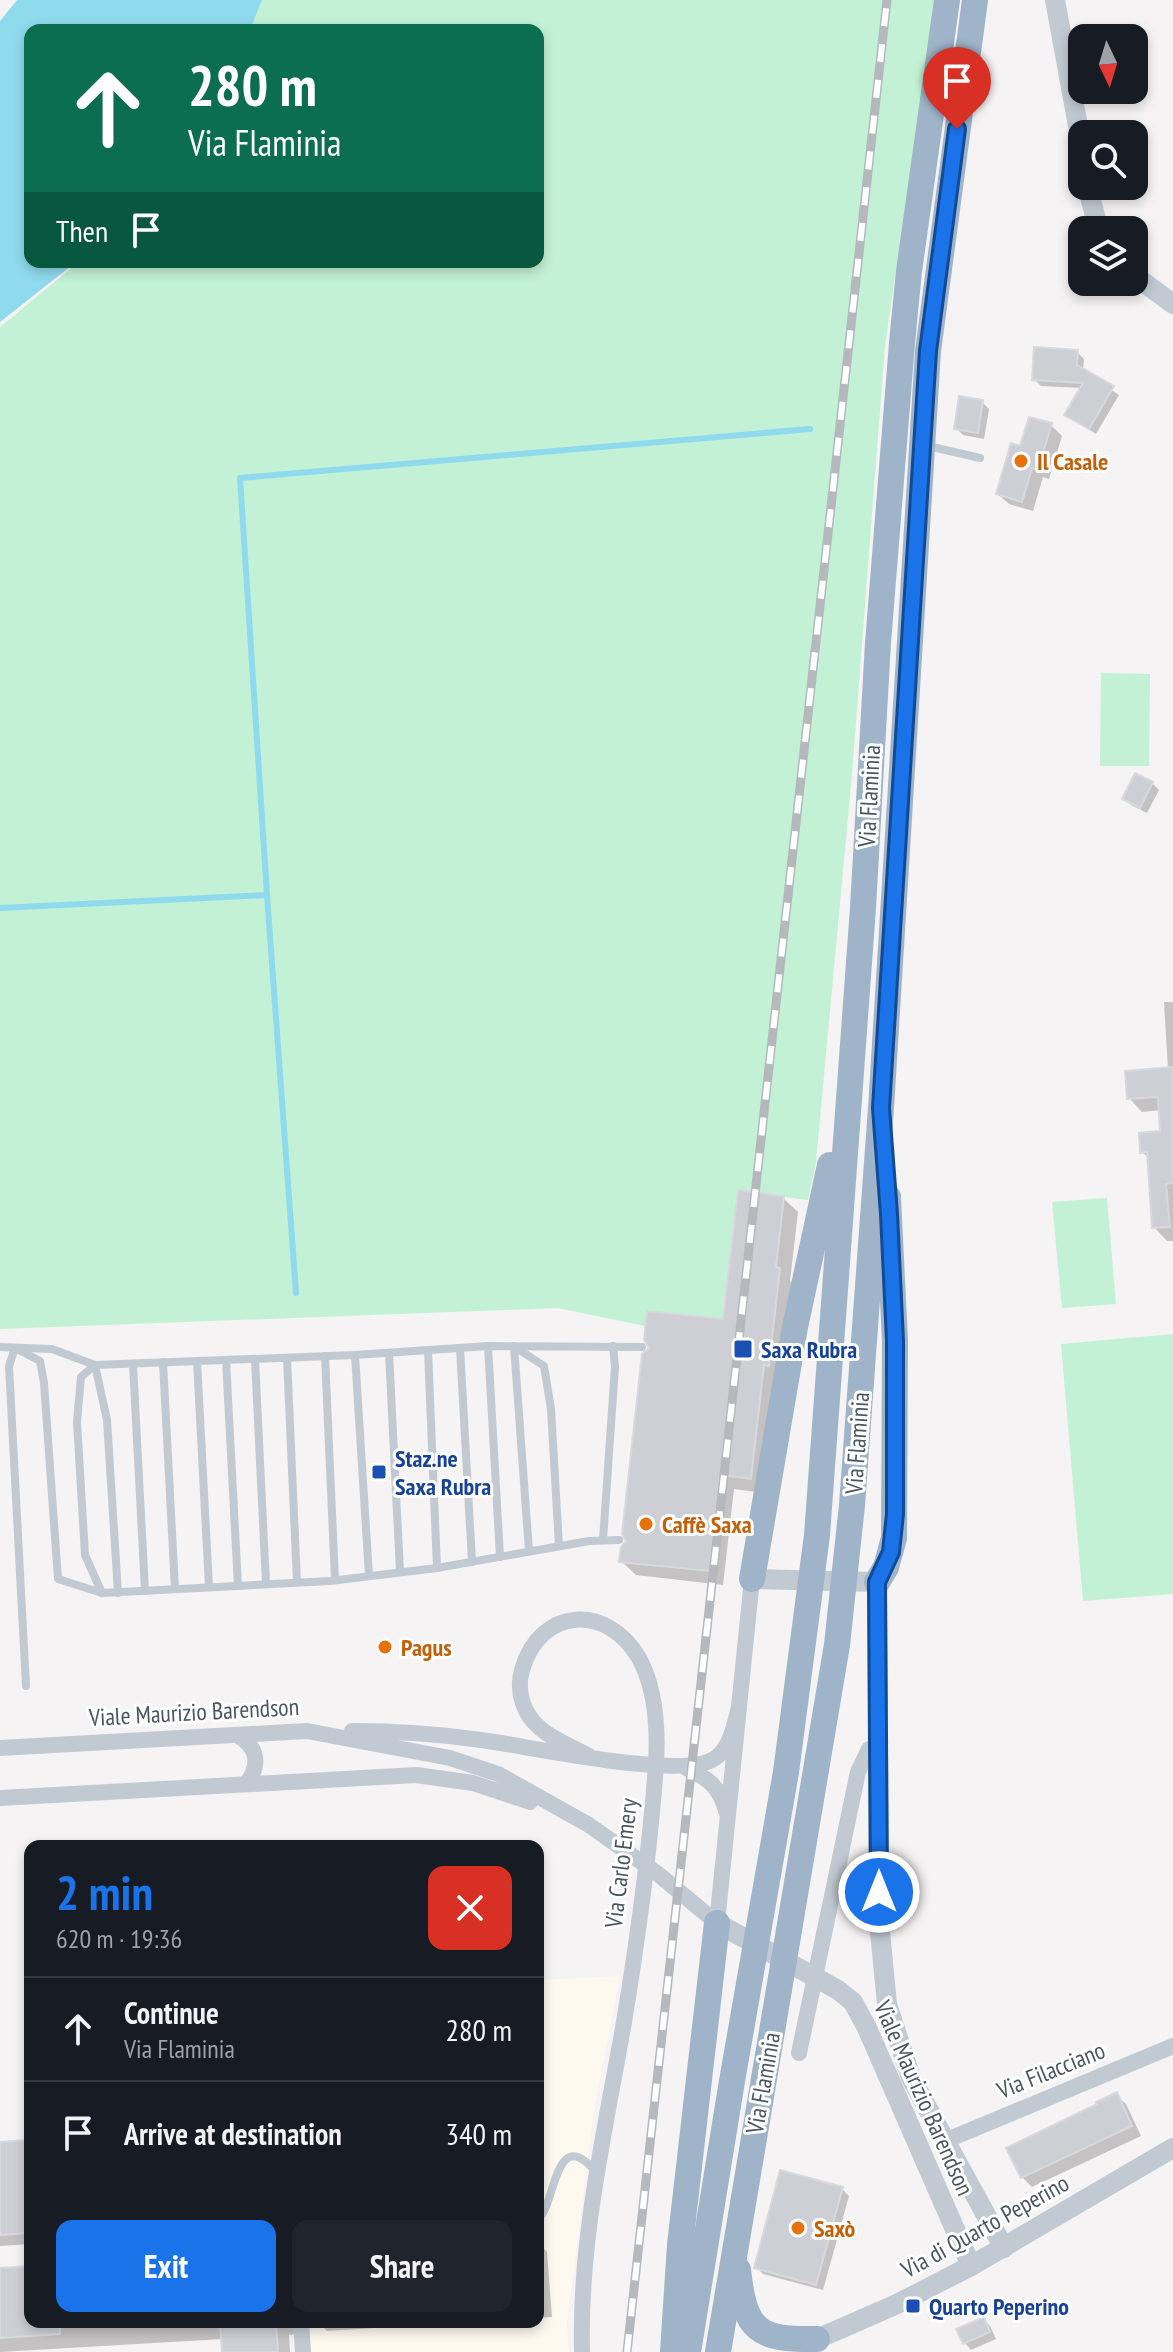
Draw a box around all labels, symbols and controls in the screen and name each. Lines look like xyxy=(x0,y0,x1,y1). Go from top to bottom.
north arrow xyxy=(1068,24,1148,104)
map controls xyxy=(1068,24,1148,296)
pin xyxy=(923,47,991,129)
text: 280 m xyxy=(188,49,317,121)
icon: ahead xyxy=(56,56,160,160)
icon: arrive xyxy=(935,59,979,103)
text: Via Flaminia xyxy=(188,119,341,166)
button: search xyxy=(1068,120,1148,200)
icon: arrive xyxy=(124,208,168,252)
text: Then xyxy=(56,211,108,250)
button: layers xyxy=(1068,216,1148,296)
place label: Il Casale xyxy=(1037,446,1108,477)
marker: Il Casale xyxy=(1012,452,1030,470)
street label: Via Flaminia xyxy=(851,744,887,849)
place label: Saxa Rubra xyxy=(761,1334,857,1365)
marker: Saxa Rubra xyxy=(732,1338,754,1360)
street label: Via Flaminia xyxy=(838,1391,876,1496)
place label: Staz.ne Saxa Rubra xyxy=(395,1443,491,1502)
marker: Staz.ne Saxa Rubra xyxy=(370,1463,388,1481)
place label: Caffè Saxa xyxy=(662,1509,752,1540)
marker: Caffè Saxa xyxy=(637,1515,655,1533)
place label: Pagus xyxy=(401,1632,452,1663)
marker: Pagus xyxy=(376,1638,394,1656)
street label: Viale Maurizio Barendson xyxy=(87,1691,300,1733)
street label: Via Carlo Emery xyxy=(598,1796,644,1931)
position arrow xyxy=(837,1850,921,1934)
text: 2 min xyxy=(56,1861,153,1923)
button: close xyxy=(428,1866,512,1950)
text: 620 m · 19:36 xyxy=(56,1922,182,1955)
text: Continue xyxy=(124,1993,219,2032)
street label: Viale Maurizio Barendson xyxy=(867,1995,981,2200)
icon: ahead xyxy=(56,2007,100,2051)
text: 280 m xyxy=(446,2010,512,2049)
street label: Via Flaminia xyxy=(739,2030,787,2137)
text: Via Flaminia xyxy=(124,2032,235,2065)
street label: Via Filacciano xyxy=(992,2034,1110,2106)
icon: arrive xyxy=(56,2111,100,2155)
text: Arrive at destination xyxy=(124,2114,342,2153)
text: 340 m xyxy=(446,2114,512,2153)
street label: Via di Quarto Peperino xyxy=(895,2167,1074,2285)
place label: Saxò xyxy=(814,2213,856,2244)
marker: Saxò xyxy=(789,2219,807,2237)
button: Exit xyxy=(56,2220,276,2312)
button: Share xyxy=(292,2220,512,2312)
place label: Quarto Peperino xyxy=(929,2291,1069,2322)
marker: Quarto Peperino xyxy=(904,2297,922,2315)

